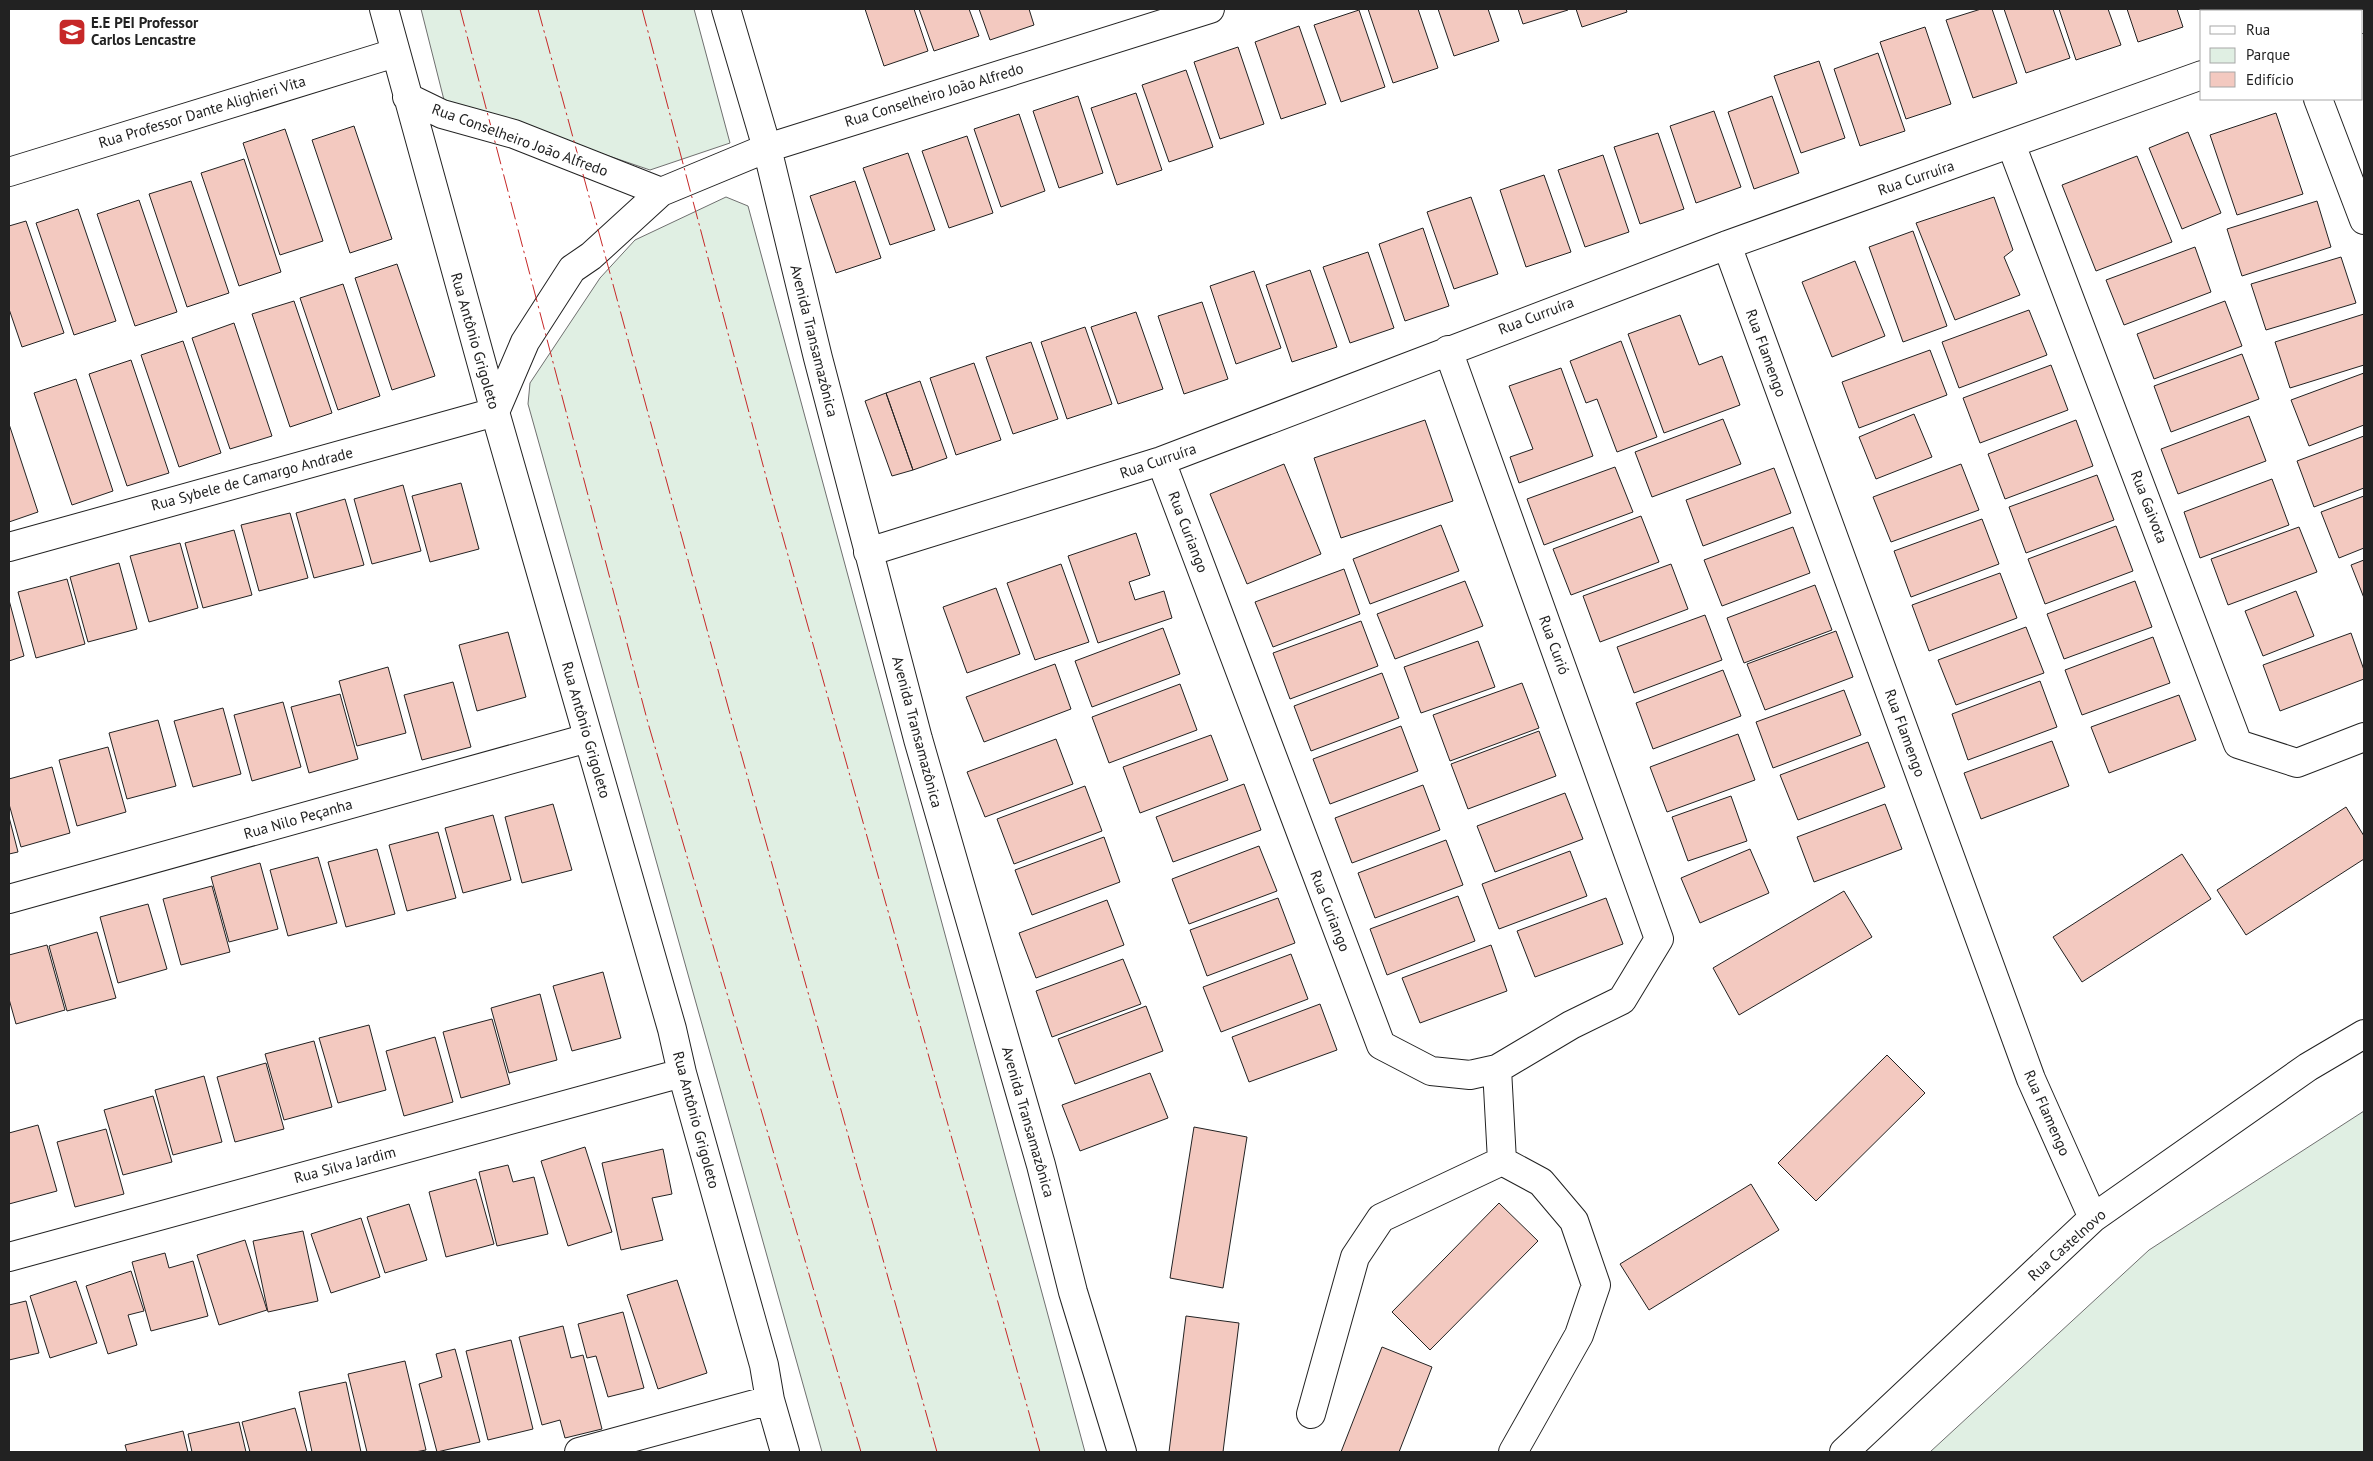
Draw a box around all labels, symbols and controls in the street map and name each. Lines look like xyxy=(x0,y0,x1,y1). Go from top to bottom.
legend xyxy=(2200,10,2363,100)
place label: E.E PEI Professor Carlos Lencastre xyxy=(91,13,199,49)
school or university icon: E.E PEI Professor Carlos Lencastre xyxy=(57,17,87,47)
text: Rua xyxy=(2246,20,2270,39)
text: Parque xyxy=(2246,45,2290,64)
street label: Rua Conselheiro João Alfredo xyxy=(842,58,1026,131)
text: Edifício xyxy=(2246,70,2294,89)
street label: Rua Professor Dante Alighieri Vita xyxy=(96,71,308,152)
street label: Rua Conselheiro João Alfredo xyxy=(429,99,611,180)
street label: Rua Curruíra xyxy=(1875,156,1957,199)
street label: Avenida Transamazônica xyxy=(786,263,843,419)
street label: Rua Antônio Grigoleto xyxy=(447,270,504,411)
street label: Rua Curruíra xyxy=(1495,292,1576,339)
street label: Rua Flamengo xyxy=(1742,306,1791,399)
street label: Rua Curruíra xyxy=(1117,439,1199,482)
street label: Rua Sybele de Camargo Andrade xyxy=(149,442,355,515)
street label: Rua Gaivota xyxy=(2127,468,2172,546)
street label: Rua Curiango xyxy=(1164,488,1213,575)
street label: Rua Curió xyxy=(1535,613,1574,677)
street label: Avenida Transamazônica xyxy=(888,654,947,810)
street label: Rua Antônio Grigoleto xyxy=(558,659,615,800)
street label: Rua Flamengo xyxy=(1881,686,1930,779)
street label: Rua Nilo Peçanha xyxy=(241,794,354,843)
street label: Rua Curiango xyxy=(1306,867,1355,954)
street label: Avenida Transamazônica xyxy=(998,1044,1059,1199)
street label: Rua Antônio Grigoleto xyxy=(669,1049,724,1191)
street label: Rua Flamengo xyxy=(2020,1067,2075,1159)
street label: Rua Silva Jardim xyxy=(292,1142,398,1187)
street label: Rua Castelnovo xyxy=(2024,1205,2110,1285)

